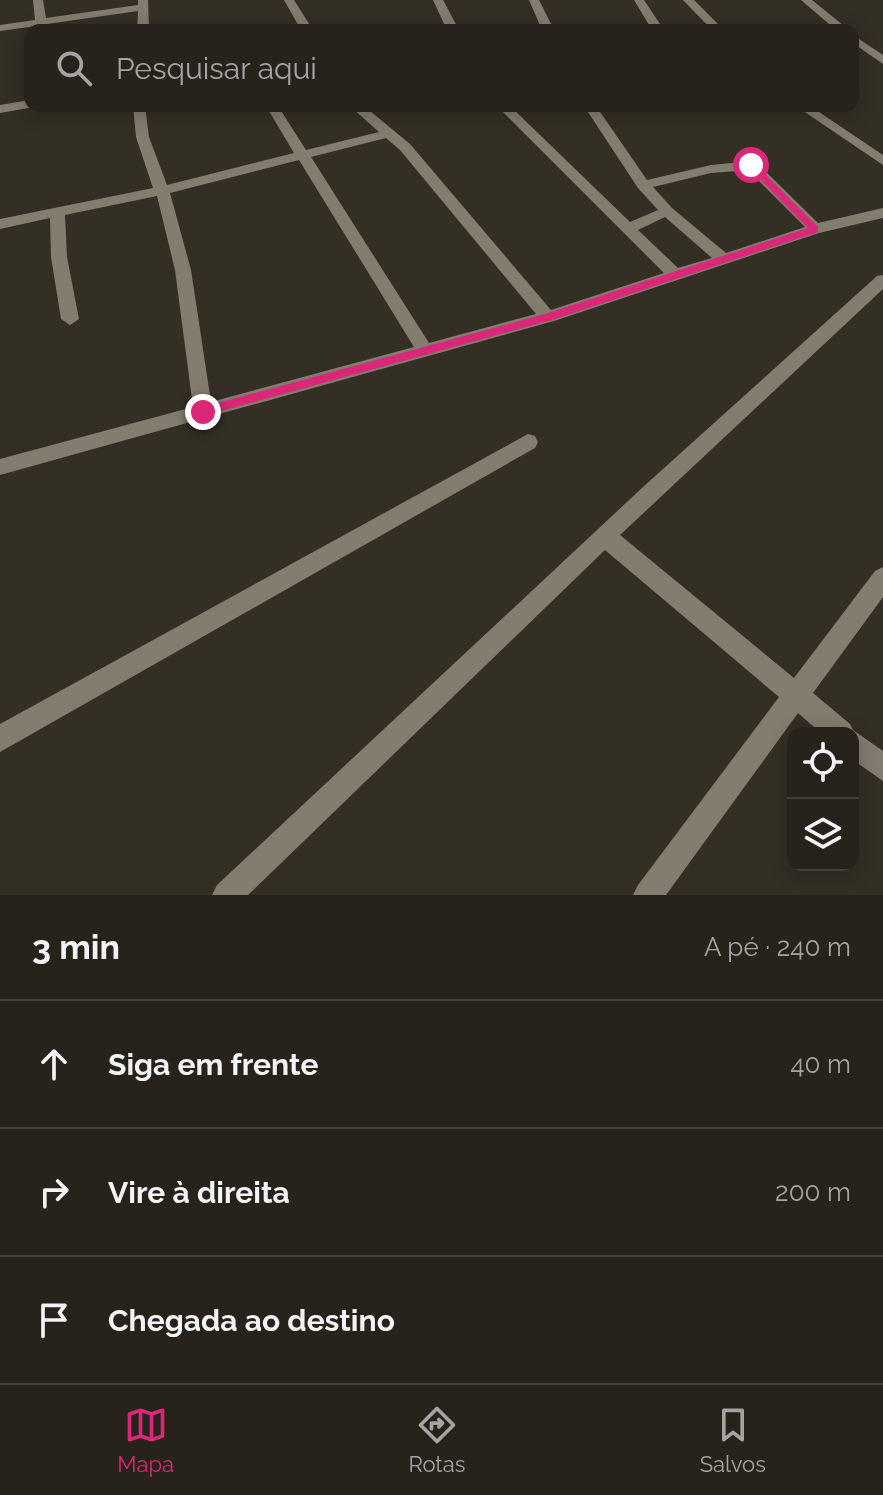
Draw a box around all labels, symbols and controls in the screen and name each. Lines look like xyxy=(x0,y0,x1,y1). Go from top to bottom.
search box xyxy=(24,24,859,112)
icon: search xyxy=(52,46,96,90)
text: Pesquisar aqui xyxy=(116,51,317,86)
route start xyxy=(733,147,769,183)
route end xyxy=(185,394,221,430)
map controls xyxy=(787,727,859,871)
button: locate xyxy=(787,727,859,799)
button: layers xyxy=(787,799,859,871)
text: 3 min xyxy=(32,927,120,967)
text: A pé · 240 m xyxy=(704,932,851,962)
icon: ahead xyxy=(32,1042,76,1086)
text: Siga em frente xyxy=(108,1047,318,1082)
text: 40 m xyxy=(790,1049,851,1079)
icon: right xyxy=(32,1170,76,1214)
text: Vire à direita xyxy=(108,1175,290,1210)
text: 200 m xyxy=(775,1177,851,1207)
icon: arrive xyxy=(32,1298,76,1342)
text: Chegada ao destino xyxy=(108,1303,395,1338)
tab: Mapa xyxy=(117,1403,174,1477)
tab: Rotas xyxy=(408,1403,465,1477)
tab: Salvos xyxy=(700,1403,766,1477)

